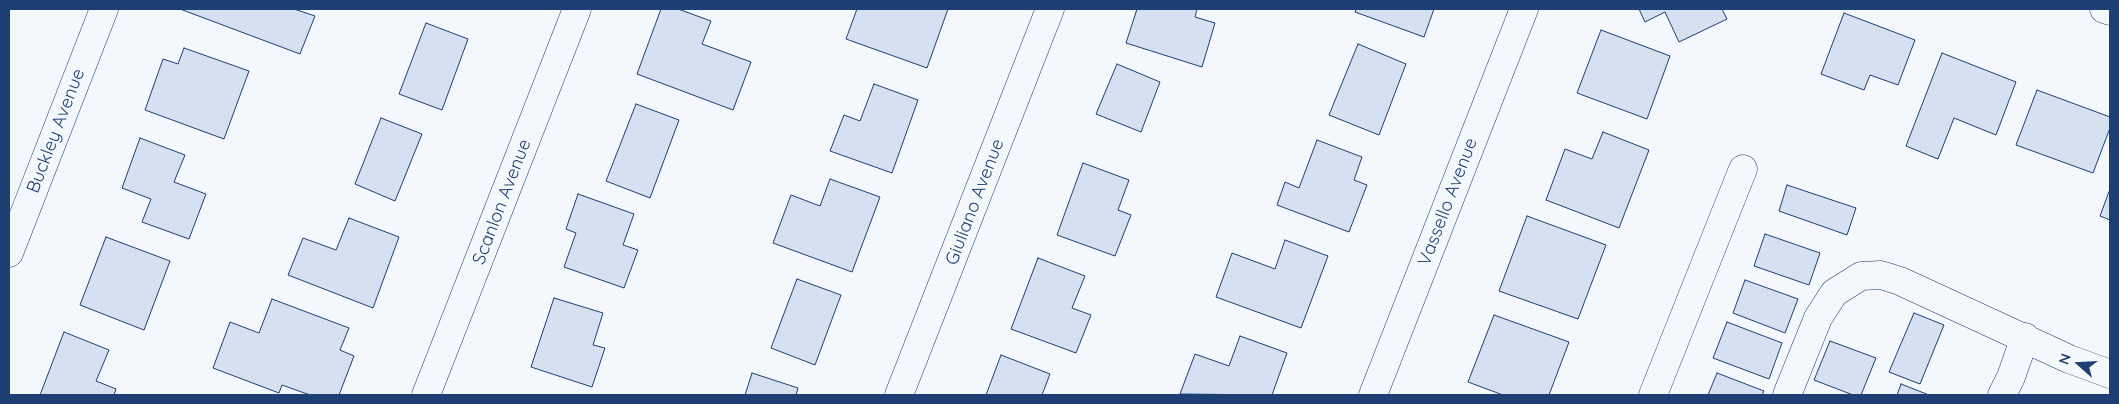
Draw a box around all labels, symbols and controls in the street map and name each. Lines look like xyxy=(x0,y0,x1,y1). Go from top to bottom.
street label: Buckley Avenue xyxy=(22,66,90,196)
street label: Vassello Avenue xyxy=(1414,135,1482,269)
street label: Scanlon Avenue xyxy=(468,136,536,268)
street label: Giuliano Avenue xyxy=(941,136,1009,268)
north arrow xyxy=(2054,339,2104,389)
text: N xyxy=(2055,351,2075,367)

